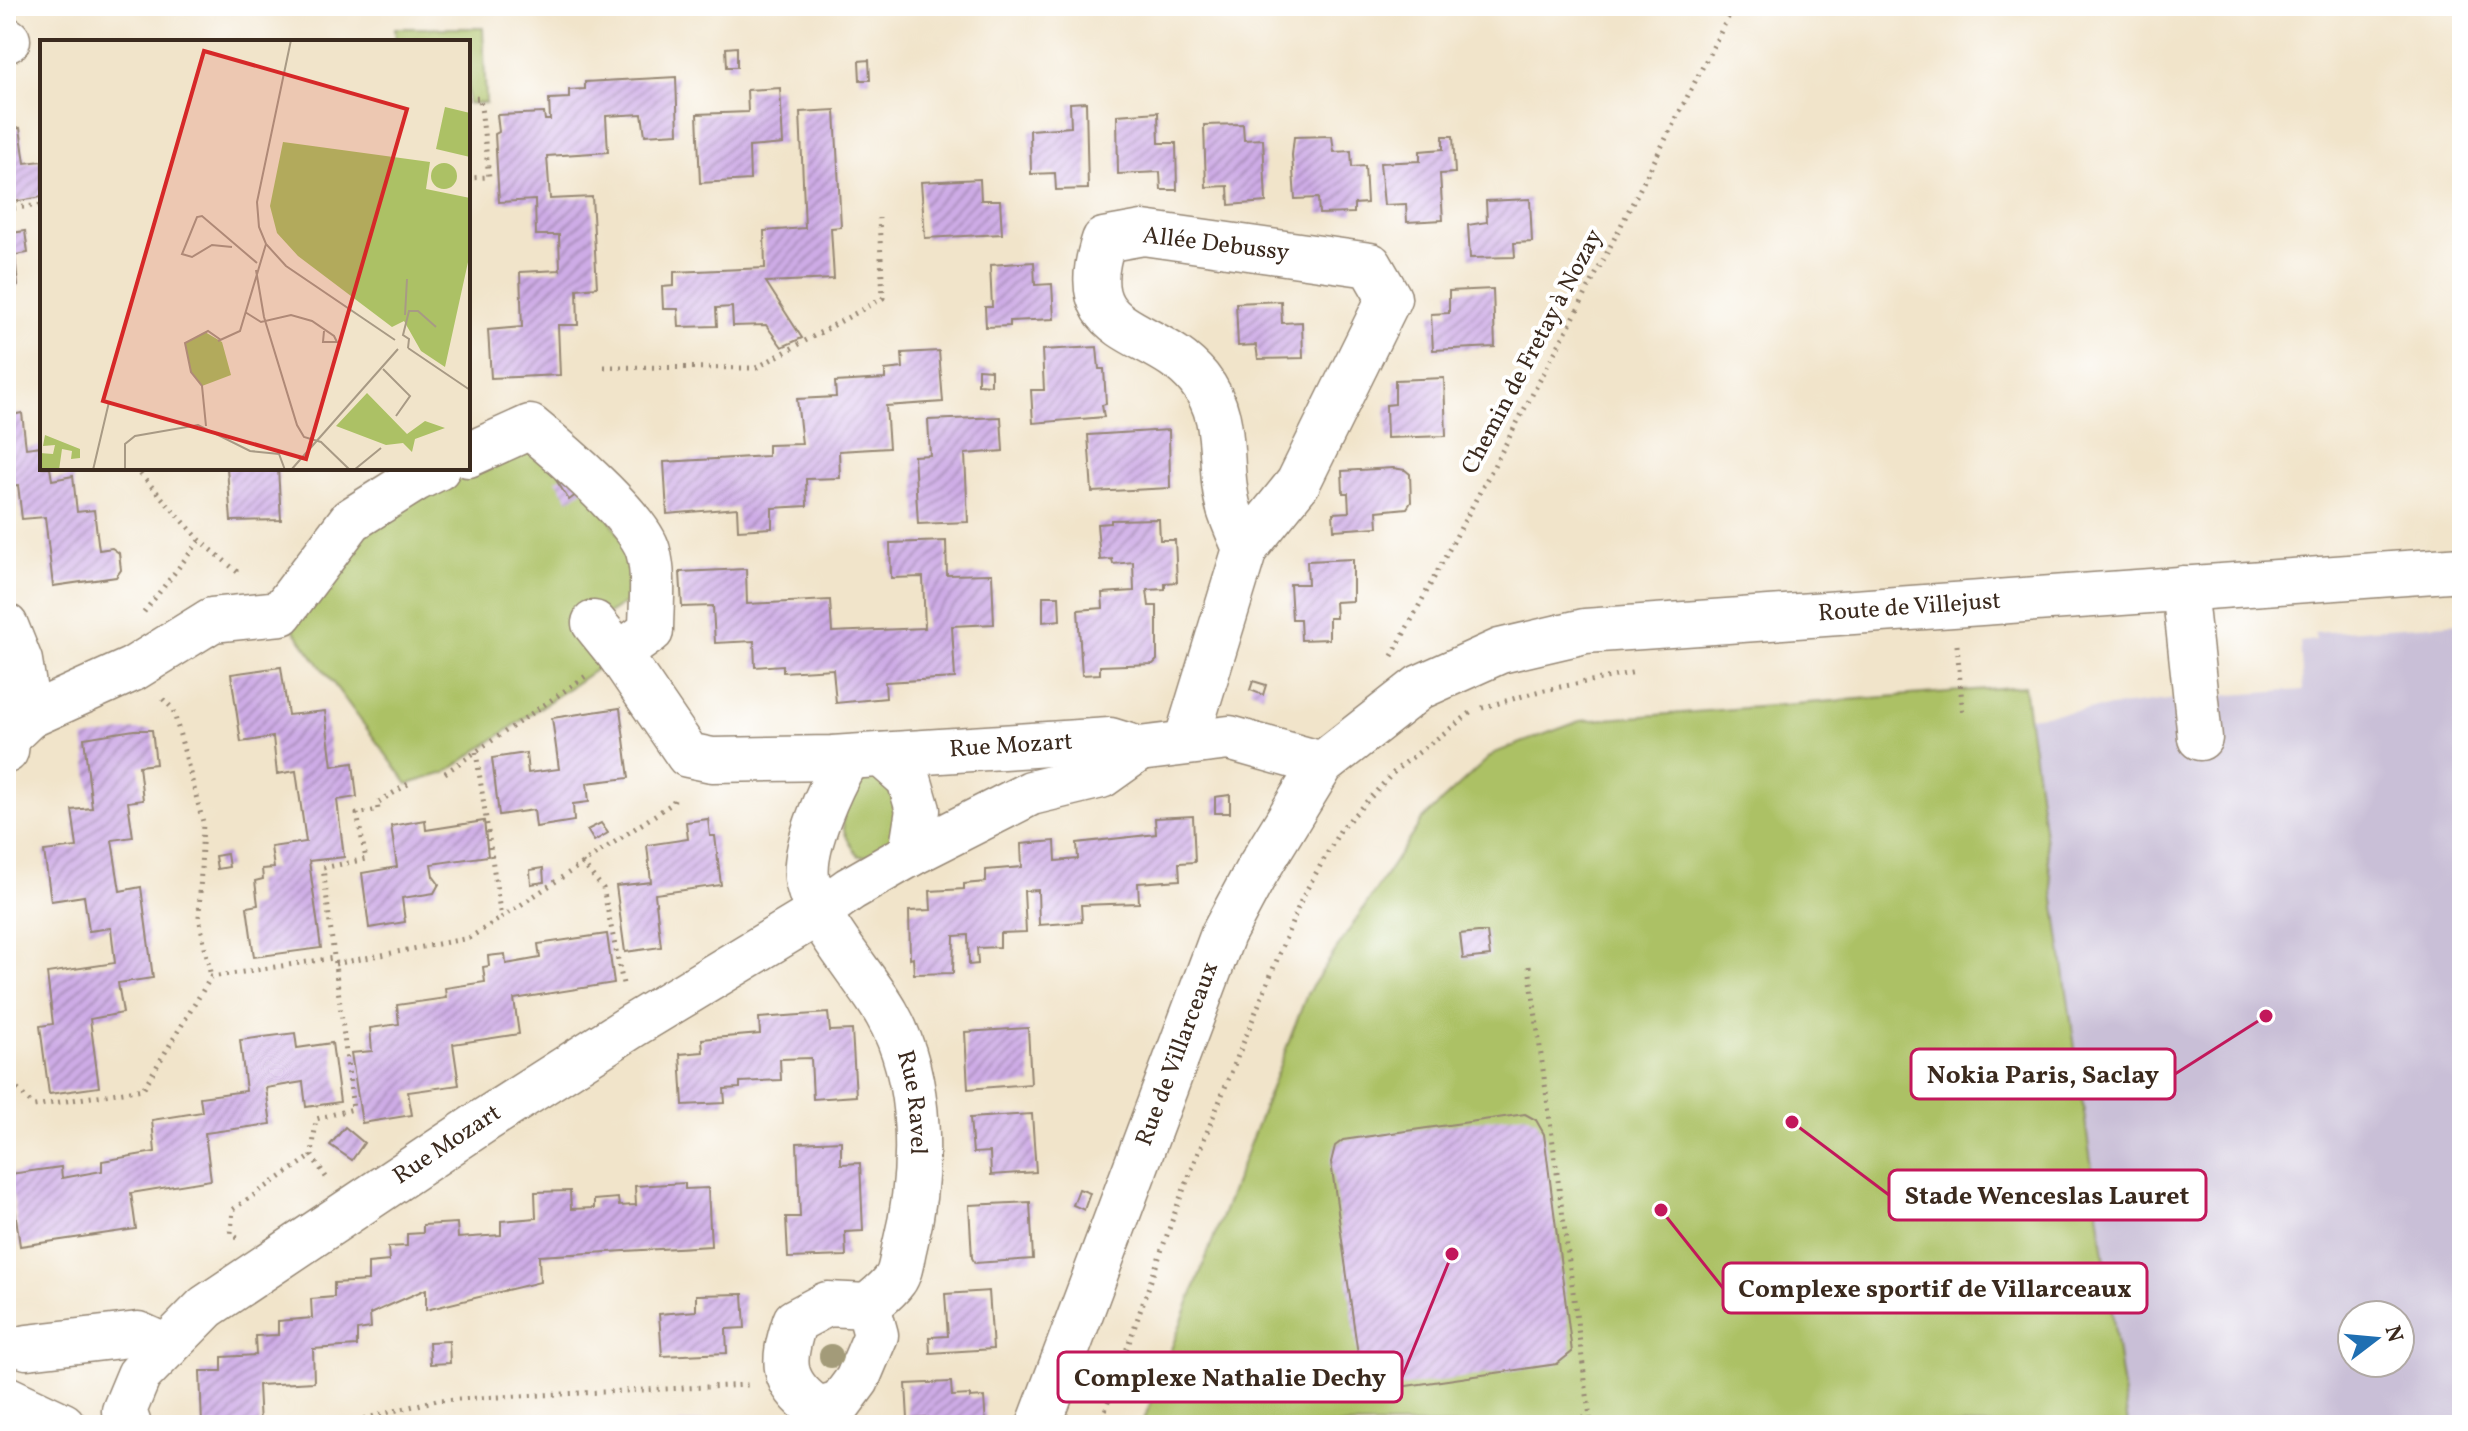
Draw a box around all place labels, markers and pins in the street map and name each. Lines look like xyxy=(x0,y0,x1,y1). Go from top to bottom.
callout: Nokia Paris, Saclay xyxy=(1911,1049,2175,1099)
callout: Stade Wenceslas Lauret xyxy=(1889,1170,2206,1220)
callout: Complexe sportif de Villarceaux xyxy=(1723,1263,2147,1313)
callout: Complexe Nathalie Dechy xyxy=(1058,1352,1402,1402)

